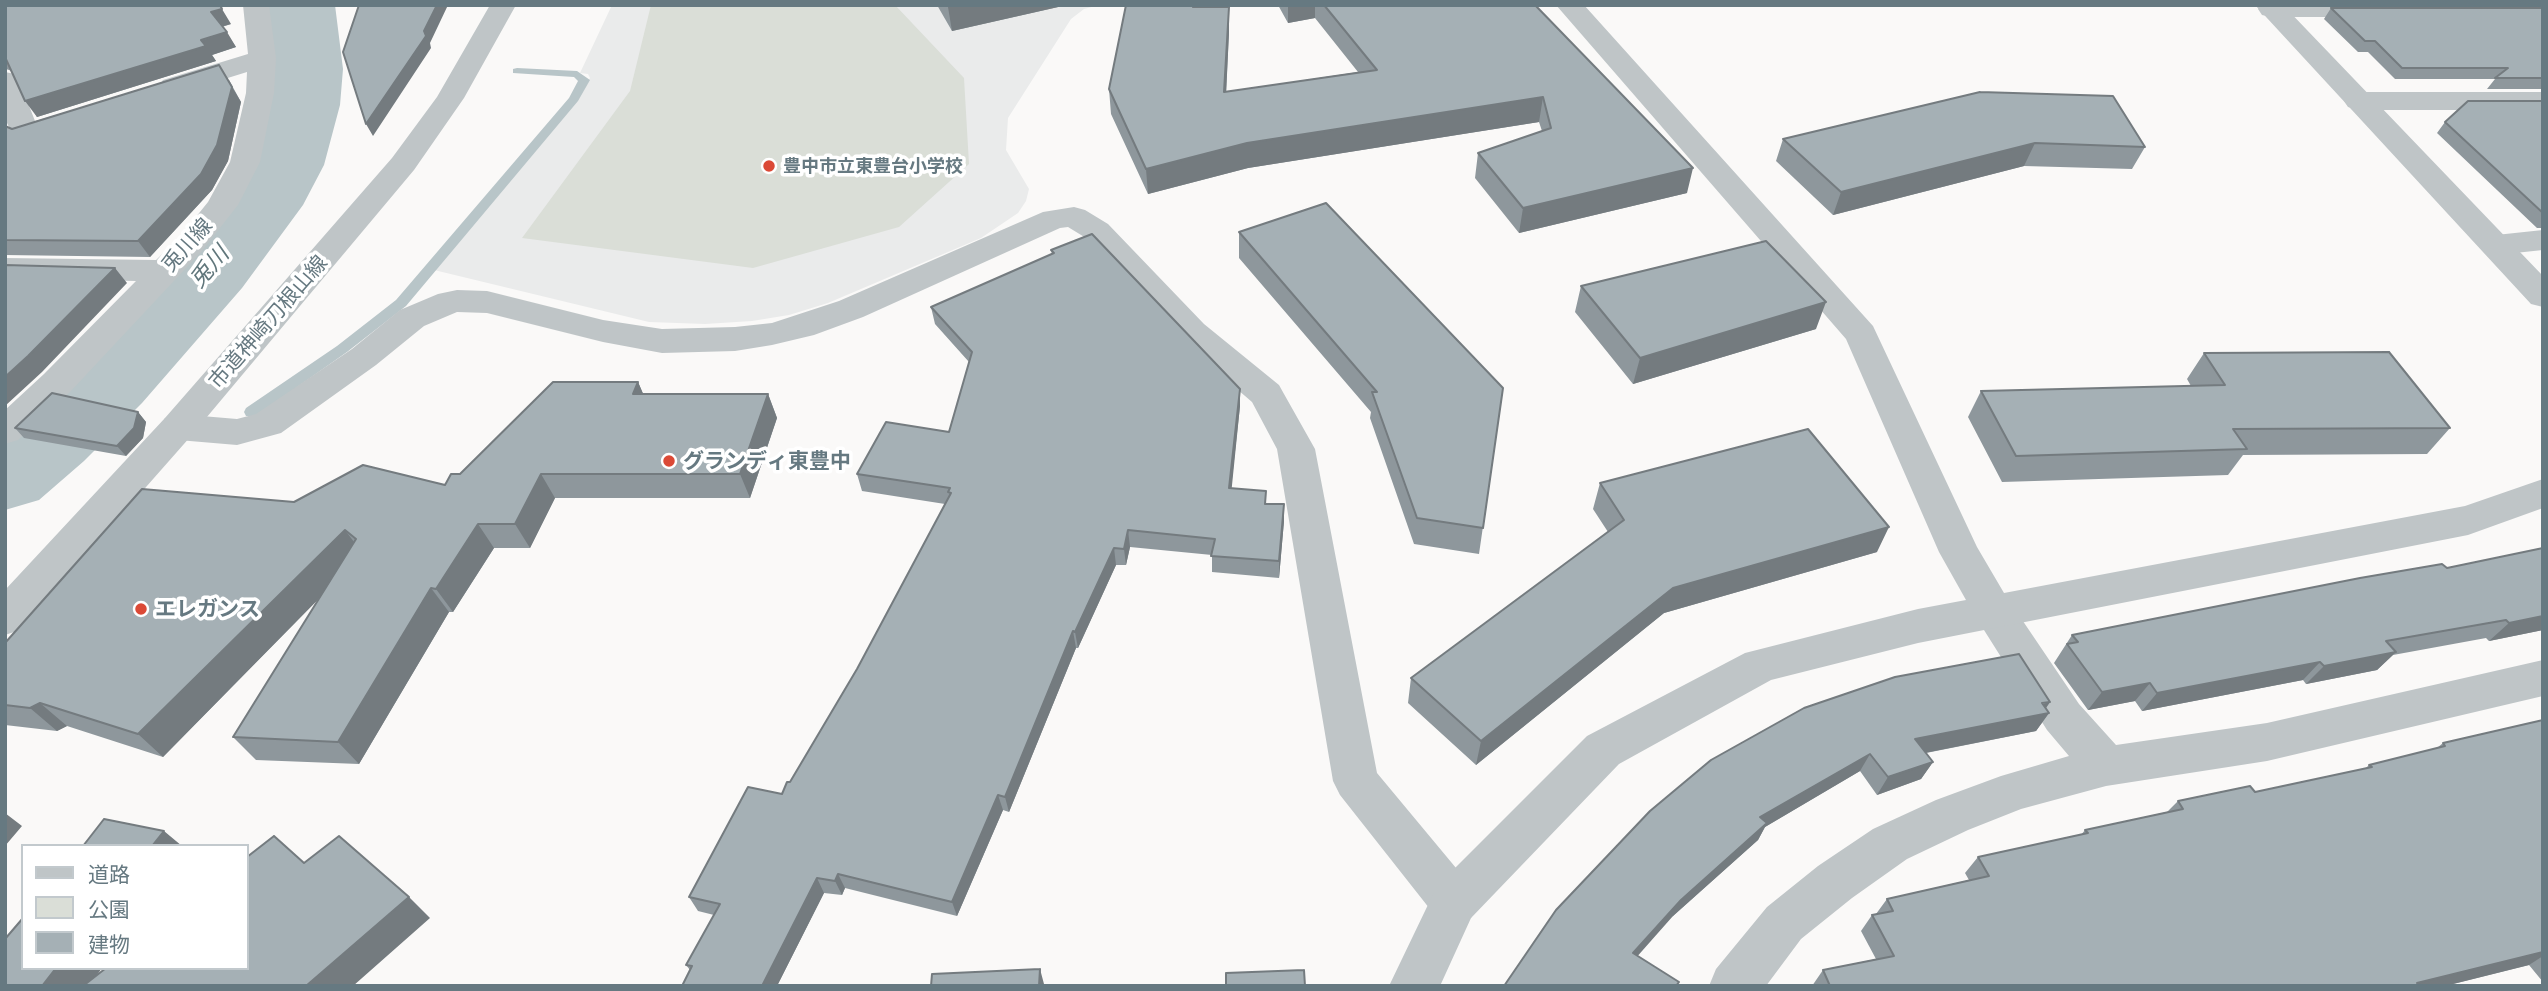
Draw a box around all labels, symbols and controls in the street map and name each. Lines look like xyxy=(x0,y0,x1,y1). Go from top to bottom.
place label: 豊中市立東豊台小学校 xyxy=(783,155,963,177)
marker: 豊中市立東豊台小学校 xyxy=(761,158,777,174)
street label: 兎川線 xyxy=(157,213,217,277)
water label: 兎川 xyxy=(183,241,235,293)
street label: 市道神崎刀根山線 xyxy=(203,250,333,394)
place label: グランディ東豊中 xyxy=(683,448,851,474)
marker: グランディ東豊中 xyxy=(661,453,677,469)
place label: エレガンス xyxy=(155,596,260,622)
marker: エレガンス xyxy=(133,601,149,617)
legend xyxy=(21,844,248,970)
text: 道路 xyxy=(88,861,130,886)
text: 公園 xyxy=(88,896,130,921)
text: 建物 xyxy=(88,931,130,956)

